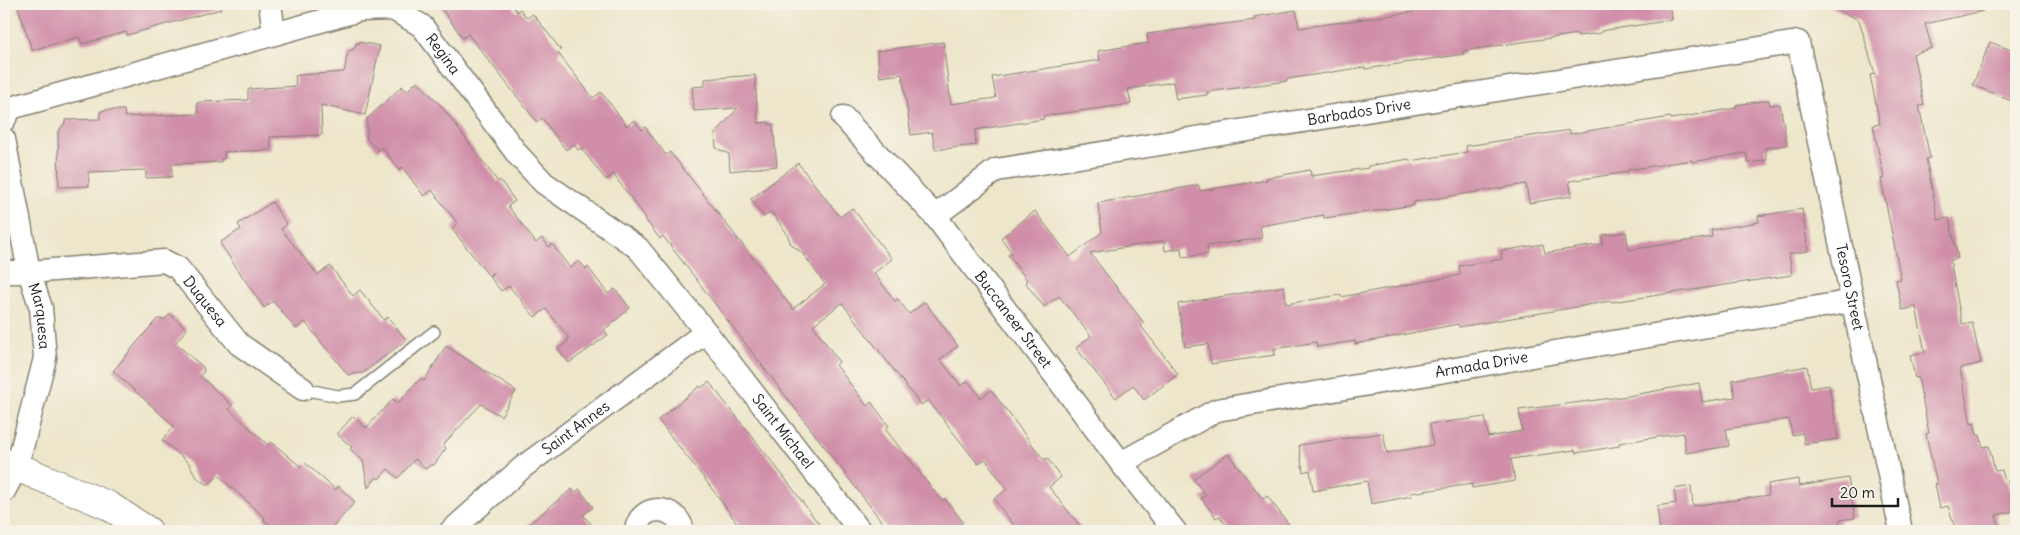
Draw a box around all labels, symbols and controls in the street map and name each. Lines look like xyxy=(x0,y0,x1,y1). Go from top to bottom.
street label: Regina xyxy=(422,30,465,78)
street label: Barbados Drive xyxy=(1306,94,1412,129)
street label: Tesoro Street xyxy=(1832,242,1869,332)
street label: Buccaneer Street xyxy=(971,267,1056,372)
street label: Duquesa xyxy=(179,272,232,331)
street label: Marquesa xyxy=(24,280,54,350)
street label: Armada Drive xyxy=(1434,347,1529,381)
street label: Saint Michael xyxy=(748,390,818,472)
street label: Saint Annes xyxy=(538,396,613,459)
scale bar xyxy=(1832,475,1899,507)
text: 20 m xyxy=(1840,483,1875,502)

